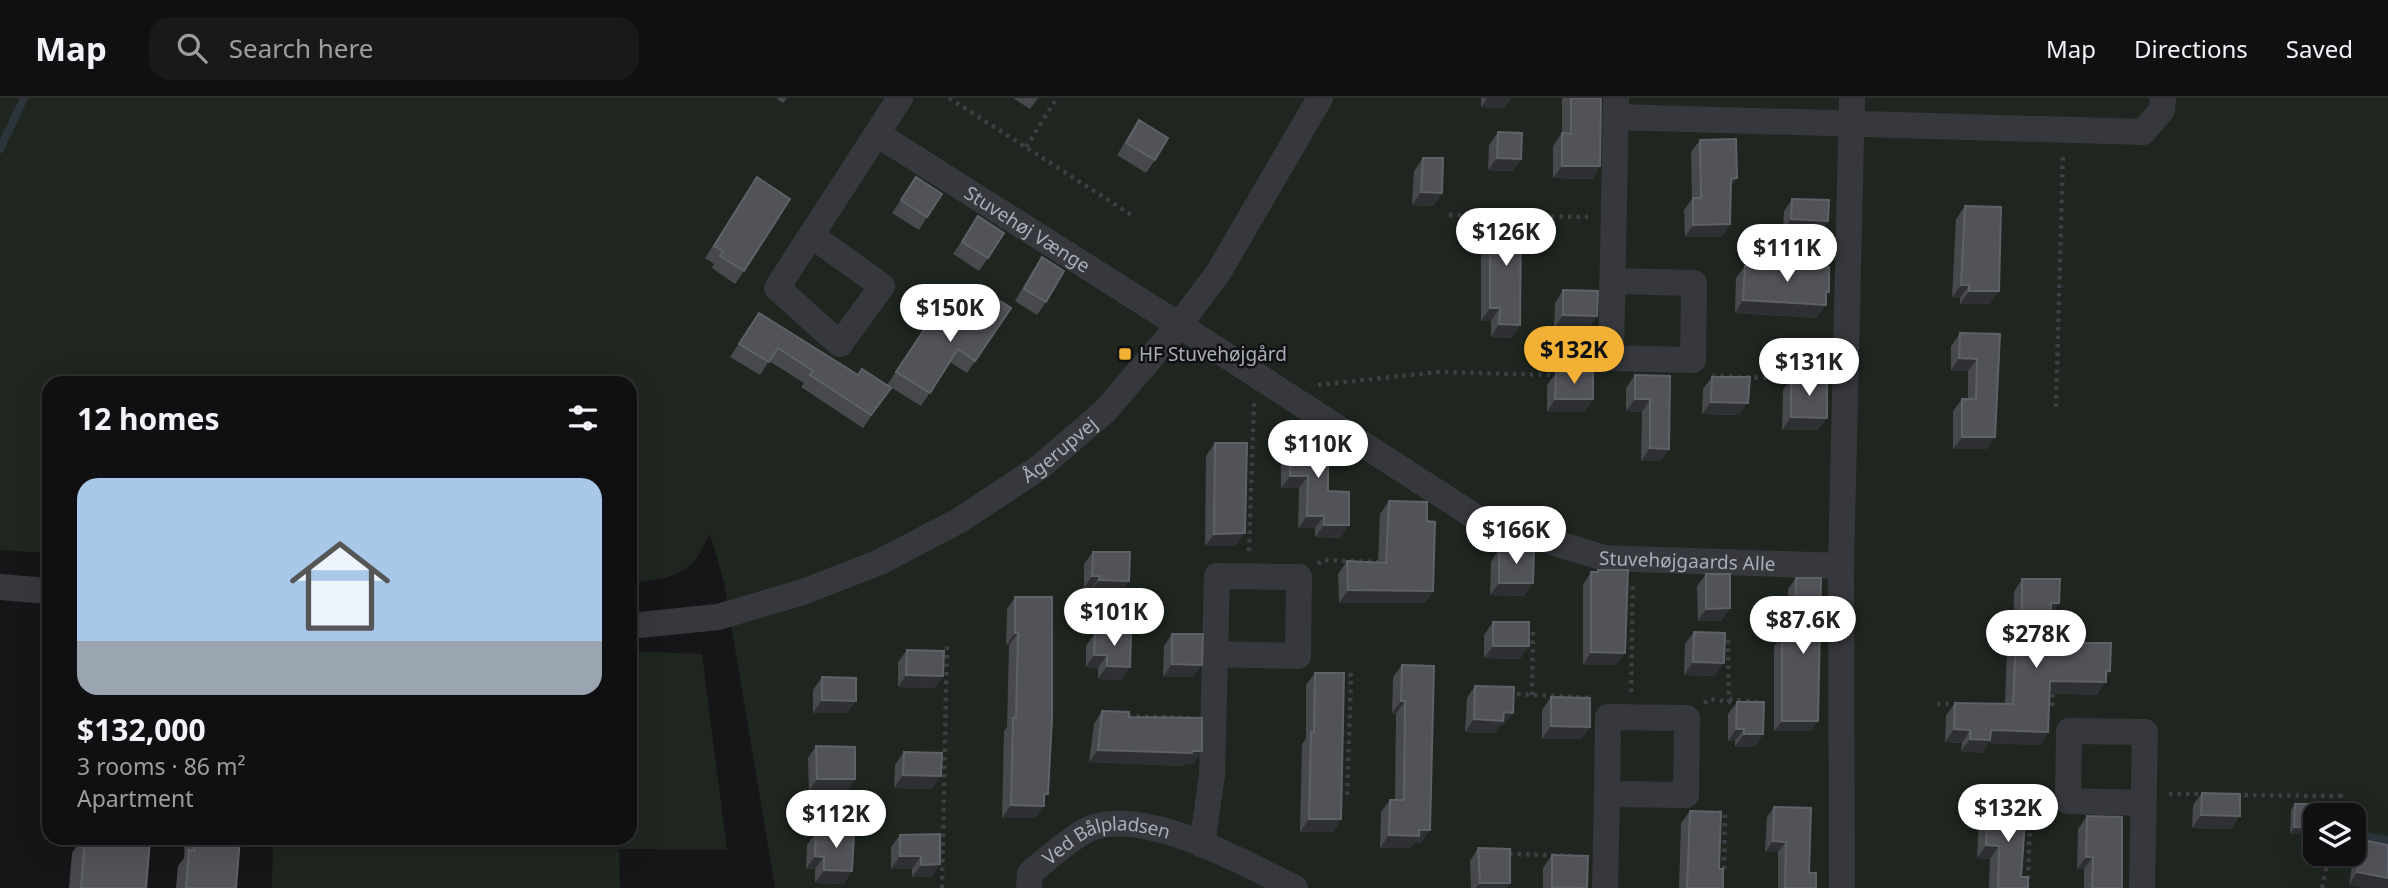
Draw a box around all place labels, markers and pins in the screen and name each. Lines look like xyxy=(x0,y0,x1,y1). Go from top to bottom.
pin: $126K xyxy=(1457,208,1555,268)
pin: $111K xyxy=(1738,225,1836,284)
pin: $150K xyxy=(901,285,999,344)
pin: $132K xyxy=(1525,327,1623,386)
pin: $131K xyxy=(1760,338,1858,398)
place label: HF Stuvehøjgård xyxy=(1139,341,1287,367)
marker: HF Stuvehøjgård xyxy=(1117,346,1133,362)
pin: $110K xyxy=(1269,420,1367,480)
pin: $166K xyxy=(1467,506,1565,566)
pin: $101K xyxy=(1065,588,1163,648)
pin: $87.6K xyxy=(1746,596,1860,656)
pin: $278K xyxy=(1987,610,2085,670)
pin: $132K xyxy=(1959,784,2057,844)
pin: $112K xyxy=(787,790,885,850)

